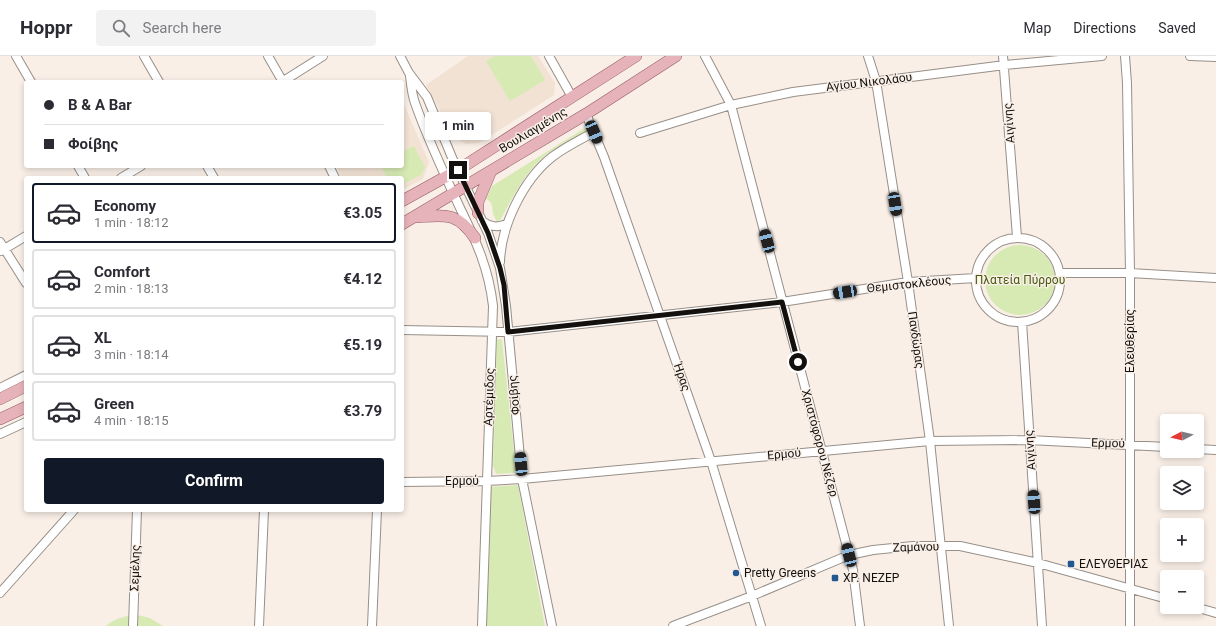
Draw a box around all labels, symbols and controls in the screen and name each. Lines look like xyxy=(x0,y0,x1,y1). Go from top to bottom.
search box xyxy=(96,10,376,46)
text: Hoppr xyxy=(20,16,72,39)
icon: search xyxy=(110,17,132,39)
text: Search here xyxy=(142,19,221,37)
text: Map xyxy=(1024,20,1051,36)
text: Directions xyxy=(1073,20,1136,36)
text: Saved xyxy=(1158,20,1196,36)
street label: Αγίου Νικολάου xyxy=(825,70,913,94)
text: B & A Bar xyxy=(68,96,132,114)
street label: Αιγίνης xyxy=(1001,102,1017,144)
street label: Βουλιαγμένης xyxy=(497,104,569,156)
callout: 1 min xyxy=(425,112,491,140)
text: 1 min xyxy=(442,118,474,133)
car xyxy=(584,119,604,145)
text: Φοίβης xyxy=(68,135,118,153)
route end xyxy=(449,161,467,179)
car xyxy=(887,191,903,217)
icon: car xyxy=(46,195,82,231)
text: Economy xyxy=(94,197,156,215)
text: €3.05 xyxy=(343,204,382,222)
text: 1 min · 18:12 xyxy=(94,215,169,230)
car xyxy=(758,228,776,254)
icon: car xyxy=(46,261,82,297)
text: Comfort xyxy=(94,263,150,281)
text: €4.12 xyxy=(343,270,382,288)
street label: Θεμιστοκλέους xyxy=(866,273,952,295)
park label: Πλατεία Πύρρου xyxy=(975,273,1065,287)
text: 2 min · 18:13 xyxy=(94,281,169,296)
car xyxy=(832,284,858,300)
street label: Ελευθερίας xyxy=(1123,309,1137,373)
street label: Πανδώρας xyxy=(905,310,927,370)
icon: car xyxy=(46,327,82,363)
text: XL xyxy=(94,329,112,347)
text: €5.19 xyxy=(343,336,382,354)
text: 3 min · 18:14 xyxy=(94,347,169,362)
route start xyxy=(789,353,807,371)
street label: Ήρας xyxy=(670,360,693,393)
street label: Αρτέμιδος xyxy=(481,368,497,426)
street label: Φοίβης xyxy=(505,375,523,415)
street label: Χριστόφορου Νέζερ xyxy=(799,388,841,499)
icon: car xyxy=(46,393,82,429)
text: Green xyxy=(94,395,134,413)
text: €3.79 xyxy=(343,402,382,420)
text: 4 min · 18:15 xyxy=(94,413,169,428)
north arrow xyxy=(1160,414,1204,458)
map controls xyxy=(1160,414,1204,614)
street label: Αιγίνης xyxy=(1022,429,1038,471)
street label: Ερμού xyxy=(1091,435,1125,451)
street label: Ερμού xyxy=(767,446,801,462)
car xyxy=(514,452,528,476)
button: Confirm xyxy=(44,458,384,504)
button: layers xyxy=(1160,466,1204,510)
street label: Ερμού xyxy=(445,474,479,488)
car xyxy=(1027,490,1041,514)
button: + xyxy=(1160,518,1204,562)
street label: Ζαμάνου xyxy=(892,539,940,555)
car xyxy=(840,542,858,568)
street label: Σεμέλης xyxy=(127,545,143,591)
place label: ΕΛΕΥΘΕΡΙΑΣ xyxy=(1079,557,1148,571)
marker: ΕΛΕΥΘΕΡΙΑΣ xyxy=(1066,559,1076,569)
place label: Pretty Greens xyxy=(744,566,816,580)
marker: Pretty Greens xyxy=(731,568,741,578)
button: − xyxy=(1160,570,1204,614)
place label: ΧΡ. ΝΕΖΕΡ xyxy=(843,571,900,585)
marker: ΧΡ. ΝΕΖΕΡ xyxy=(830,573,840,583)

